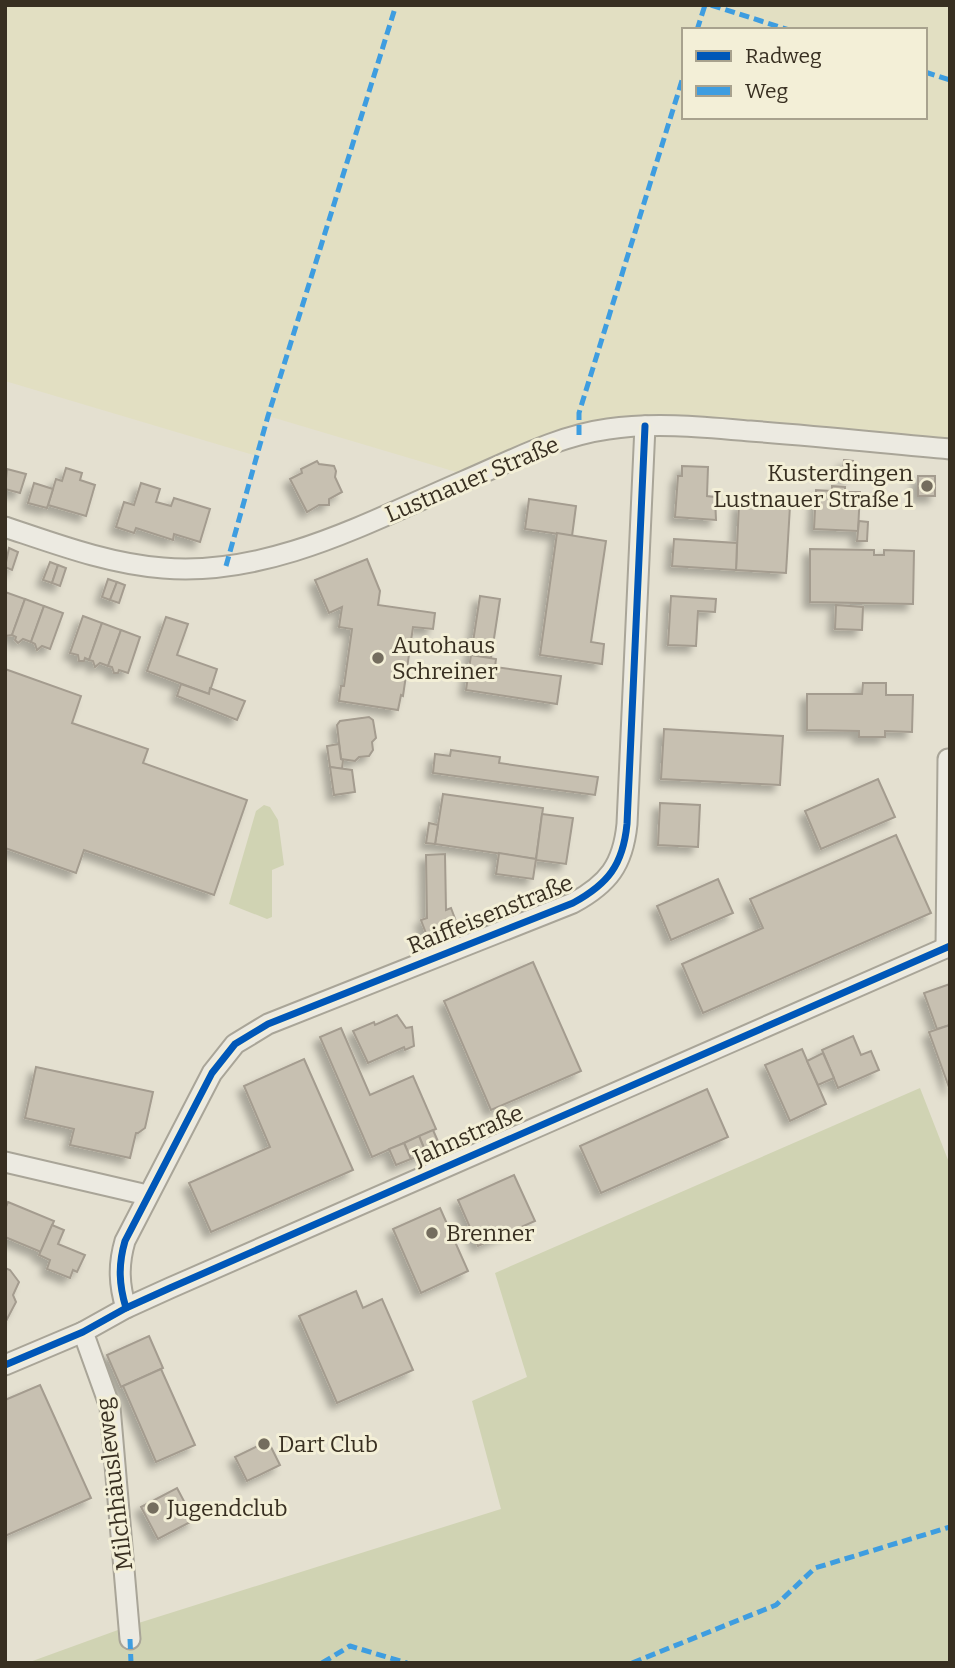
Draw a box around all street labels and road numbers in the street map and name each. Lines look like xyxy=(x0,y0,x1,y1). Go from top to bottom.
street label: Lustnauer Straße xyxy=(381,430,563,528)
street label: Raiffeisenstraße xyxy=(403,868,577,960)
street label: Jahnstraße xyxy=(408,1098,527,1172)
street label: Milchhäusleweg xyxy=(89,1396,138,1572)

